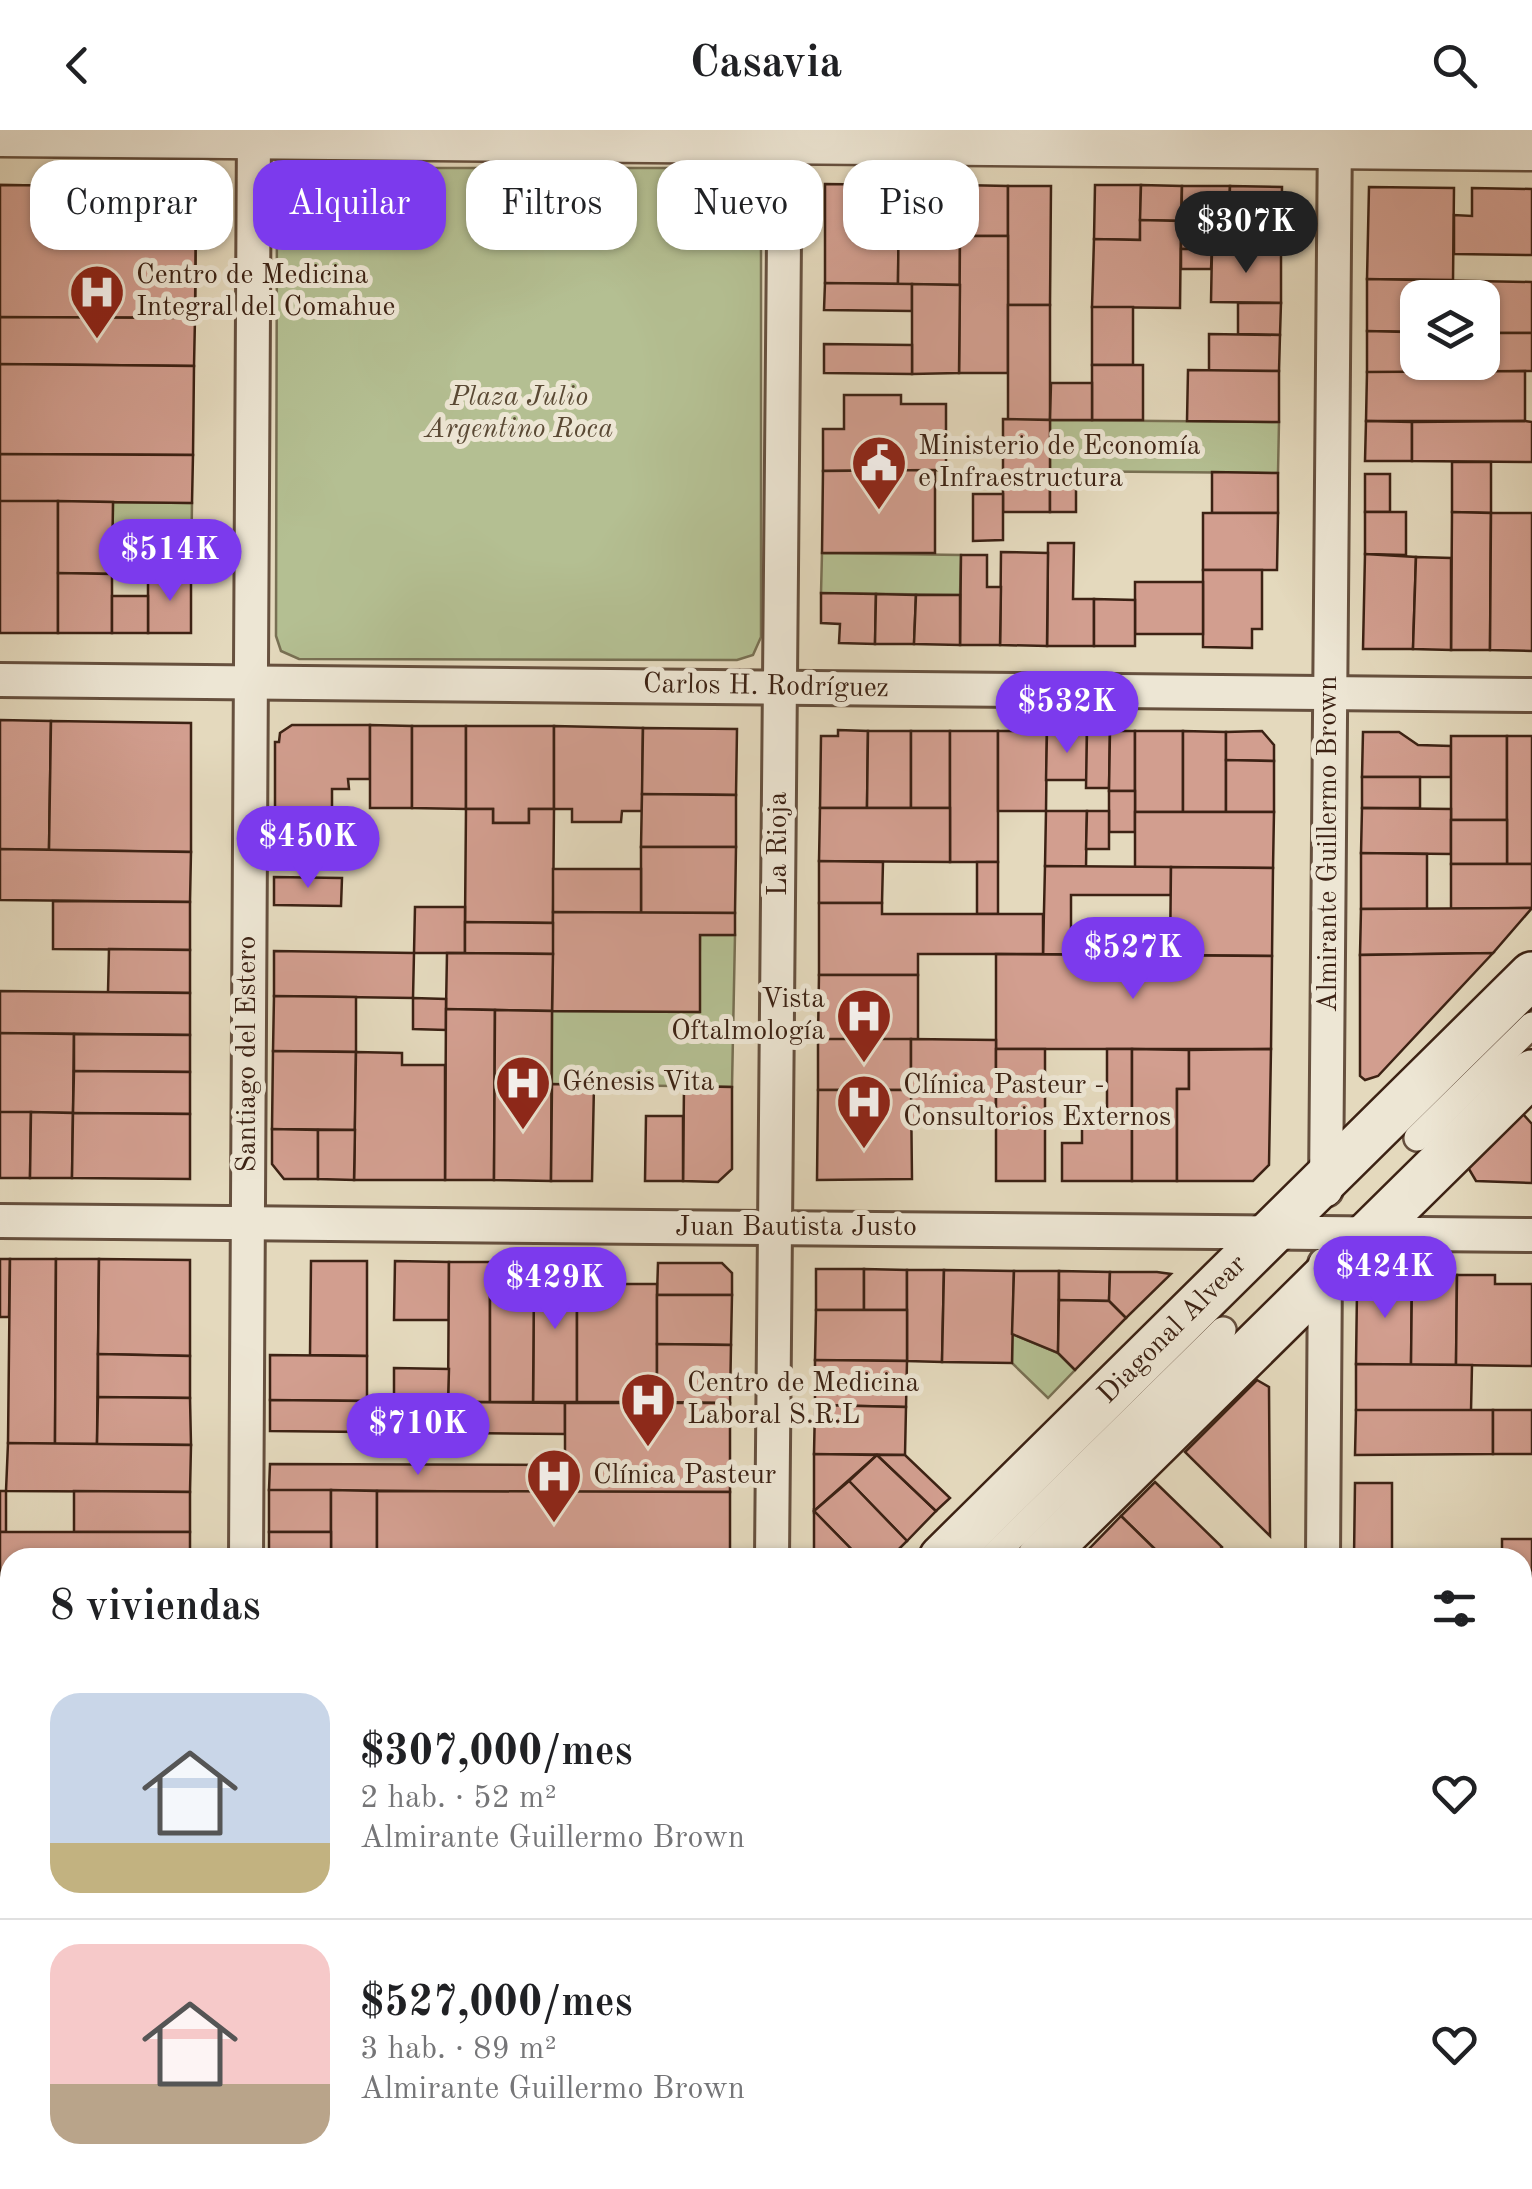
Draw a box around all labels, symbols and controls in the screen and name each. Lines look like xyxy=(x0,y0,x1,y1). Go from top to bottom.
icon: back xyxy=(50,38,105,93)
icon: search xyxy=(1427,38,1482,93)
text: Casavia xyxy=(690,42,842,87)
chip: Comprar xyxy=(30,160,233,250)
chip: Alquilar xyxy=(253,160,446,250)
chip: Filtros xyxy=(466,160,637,250)
chip: Nuevo xyxy=(657,160,823,250)
chip: Piso xyxy=(843,160,979,250)
pin: $307K xyxy=(1176,191,1316,276)
text: $307K xyxy=(1197,207,1295,239)
hospital icon: Centro de Medicina Integral del Comahue xyxy=(67,262,127,341)
place label: Centro de Medicina Integral del Comahue xyxy=(136,262,395,322)
map controls xyxy=(1400,280,1500,380)
button: layers xyxy=(1400,280,1500,380)
park label: Plaza Julio Argentino Roca xyxy=(423,384,613,444)
public building icon: Ministerio de Economía e Infraestructura xyxy=(849,433,909,512)
place label: Ministerio de Economía e Infraestructura xyxy=(918,433,1201,493)
pin: $514K xyxy=(100,519,240,604)
text: $514K xyxy=(121,535,219,567)
street label: Carlos H. Rodríguez xyxy=(643,671,889,703)
pin: $532K xyxy=(997,671,1137,756)
street label: Almirante Guillermo Brown xyxy=(1315,676,1343,1012)
text: $532K xyxy=(1018,687,1116,719)
street label: La Rioja xyxy=(765,791,793,896)
pin: $450K xyxy=(238,806,378,891)
text: $450K xyxy=(259,822,357,854)
pin: $527K xyxy=(1063,917,1203,1002)
text: $527K xyxy=(1084,933,1182,965)
street label: Santiago del Estero xyxy=(234,936,262,1172)
place label: Vista Oftalmología xyxy=(671,986,825,1046)
hospital icon: Vista Oftalmología xyxy=(834,986,894,1065)
hospital icon: Génesis Vita xyxy=(493,1053,553,1132)
place label: Génesis Vita xyxy=(562,1069,714,1097)
hospital icon: Clínica Pasteur - Consultorios Externos xyxy=(834,1072,894,1151)
place label: Clínica Pasteur - Consultorios Externos xyxy=(903,1072,1171,1132)
street label: Juan Bautista Justo xyxy=(675,1214,917,1242)
pin: $424K xyxy=(1315,1236,1455,1321)
pin: $429K xyxy=(485,1247,625,1332)
street label: Diagonal Alvear xyxy=(1093,1250,1253,1410)
text: $424K xyxy=(1336,1252,1434,1284)
text: $429K xyxy=(506,1263,604,1295)
hospital icon: Centro de Medicina Laboral S.R.L xyxy=(618,1370,678,1449)
place label: Centro de Medicina Laboral S.R.L xyxy=(687,1370,920,1430)
pin: $710K xyxy=(348,1393,488,1478)
text: $710K xyxy=(369,1409,467,1441)
hospital icon: Clínica Pasteur xyxy=(524,1446,584,1525)
place label: Clínica Pasteur xyxy=(593,1462,776,1490)
icon: filters xyxy=(1427,1581,1482,1636)
text: 8 viviendas xyxy=(50,1587,261,1629)
text: $307,000/mes xyxy=(360,1732,633,1774)
icon: home xyxy=(130,1733,250,1853)
icon: heart xyxy=(1427,1766,1482,1821)
text: 2 hab. · 52 m² xyxy=(360,1783,557,1815)
text: Almirante Guillermo Brown xyxy=(360,1823,745,1855)
text: $527,000/mes xyxy=(360,1983,633,2025)
icon: home xyxy=(130,1984,250,2104)
icon: heart xyxy=(1427,2017,1482,2072)
text: 3 hab. · 89 m² xyxy=(360,2034,557,2066)
text: Almirante Guillermo Brown xyxy=(360,2074,745,2106)

